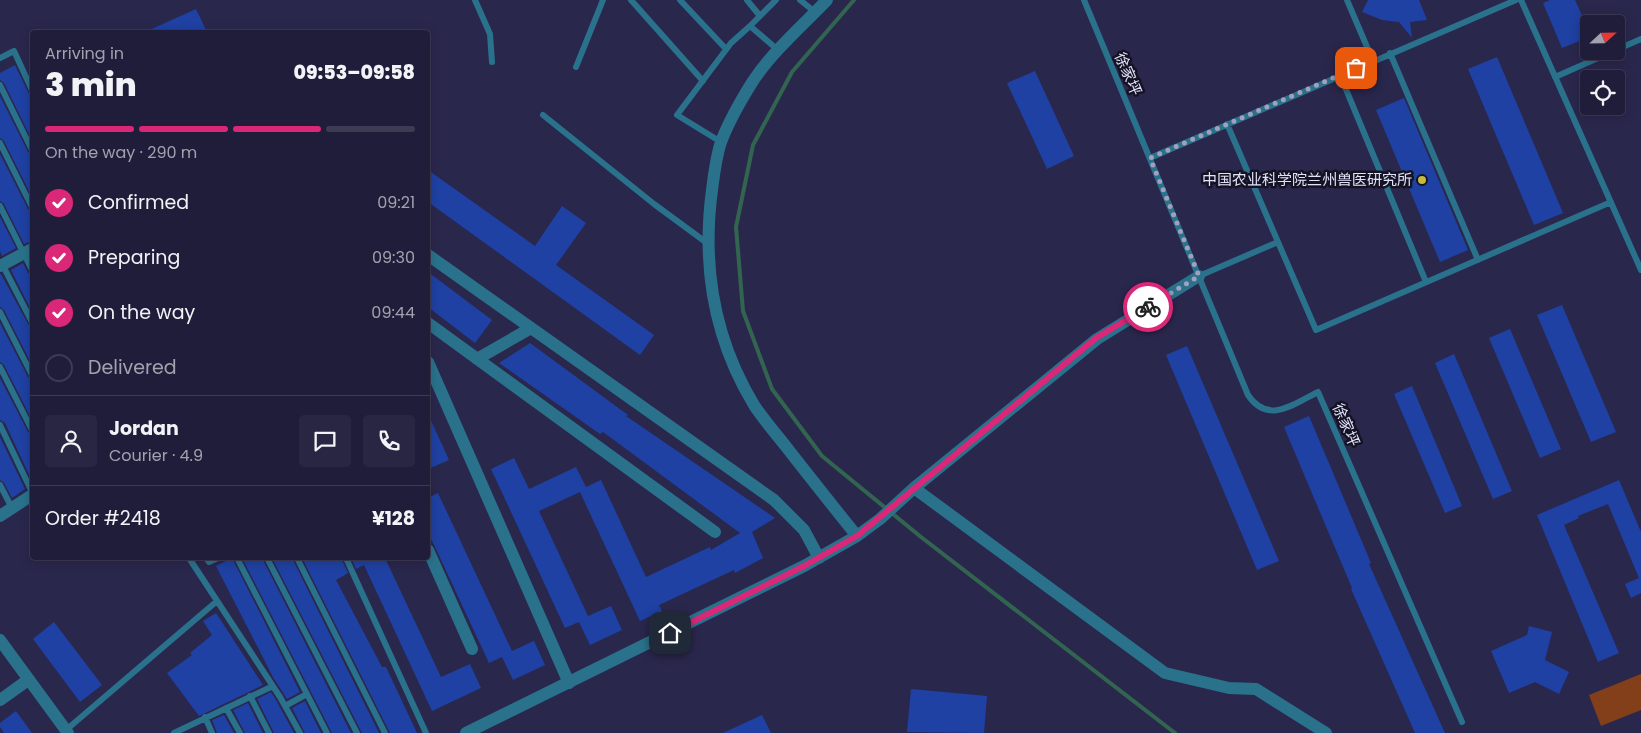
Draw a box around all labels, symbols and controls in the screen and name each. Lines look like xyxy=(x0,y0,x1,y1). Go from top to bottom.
north arrow xyxy=(1580,15,1625,60)
map controls xyxy=(1580,15,1625,115)
text: Arriving in xyxy=(45,42,124,65)
pin xyxy=(1335,47,1377,89)
street label: 徐家坪 xyxy=(1110,49,1147,99)
icon: bag xyxy=(1342,54,1370,82)
text: 09:53–09:58 xyxy=(294,59,415,86)
text: 3 min xyxy=(45,62,137,107)
button: locate xyxy=(1580,70,1625,115)
text: On the way · 290 m xyxy=(45,141,197,164)
place label: 中国农业科学院兰州兽医研究所 xyxy=(1202,169,1412,190)
marker: 中国农业科学院兰州兽医研究所 xyxy=(1416,174,1428,186)
icon: check xyxy=(45,189,73,217)
text: Confirmed xyxy=(88,189,189,216)
text: 09:21 xyxy=(377,191,415,214)
icon: check xyxy=(45,244,73,272)
text: Preparing xyxy=(88,244,180,271)
text: 09:30 xyxy=(372,246,415,269)
courier xyxy=(1123,282,1173,332)
icon: bike xyxy=(1134,293,1162,321)
icon: check xyxy=(45,299,73,327)
text: On the way xyxy=(88,299,195,326)
text: 09:44 xyxy=(371,301,415,324)
text: Delivered xyxy=(88,354,177,381)
street label: 徐家坪 xyxy=(1328,400,1365,450)
button: person xyxy=(45,415,97,467)
text: Jordan xyxy=(109,415,179,442)
button: chat xyxy=(299,415,351,467)
button: phone xyxy=(363,415,415,467)
text: Courier · 4.9 xyxy=(109,444,203,467)
text: Order #2418 xyxy=(45,505,161,532)
text: ¥128 xyxy=(372,505,415,532)
pin xyxy=(649,612,691,654)
icon: home xyxy=(656,619,684,647)

